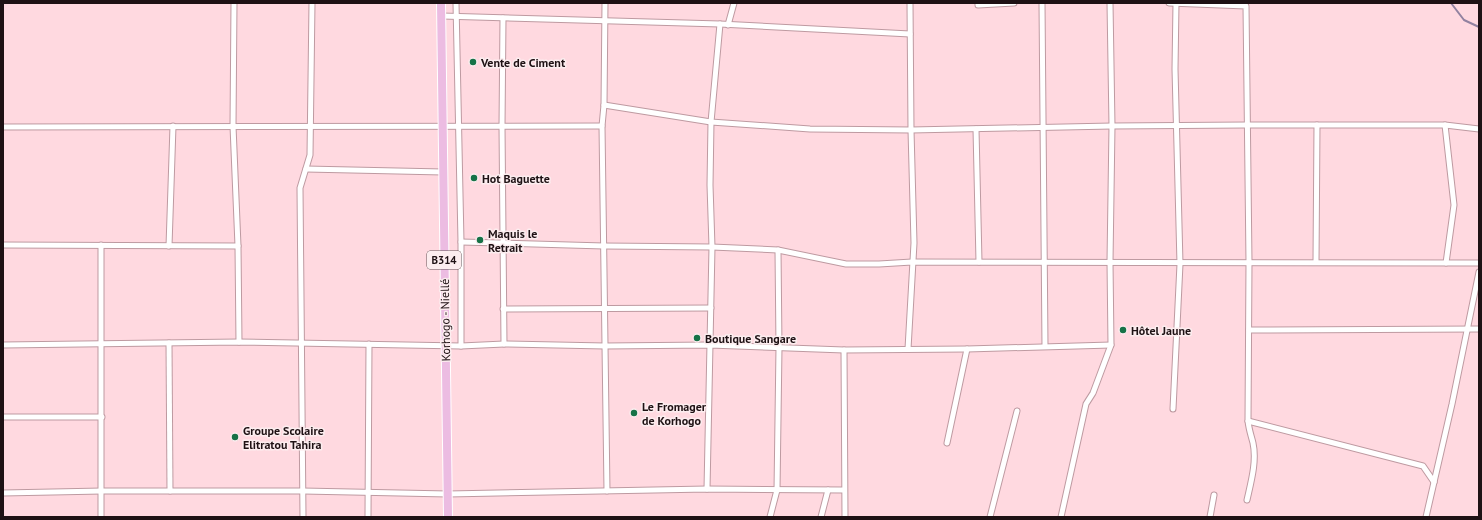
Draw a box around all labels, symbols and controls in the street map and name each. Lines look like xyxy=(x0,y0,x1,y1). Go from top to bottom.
place label: Vente de Ciment xyxy=(480,55,566,70)
marker: Vente de Ciment xyxy=(468,57,478,67)
place label: Hot Baguette xyxy=(482,171,550,186)
marker: Hot Baguette xyxy=(469,173,479,183)
place label: Maquis le Retrait xyxy=(488,226,537,255)
marker: Maquis le Retrait xyxy=(475,235,485,245)
road number: B314 xyxy=(427,251,461,269)
street label: Korhogo - Niellé xyxy=(437,279,453,361)
place label: Hôtel Jaune xyxy=(1131,323,1191,338)
marker: Hôtel Jaune xyxy=(1118,325,1128,335)
place label: Boutique Sangare xyxy=(705,331,796,346)
marker: Boutique Sangare xyxy=(692,333,702,343)
place label: Le Fromager de Korhogo xyxy=(642,399,707,428)
marker: Le Fromager de Korhogo xyxy=(629,408,639,418)
place label: Groupe Scolaire Elitratou Tahira xyxy=(243,423,324,452)
marker: Groupe Scolaire Elitratou Tahira xyxy=(230,432,240,442)

